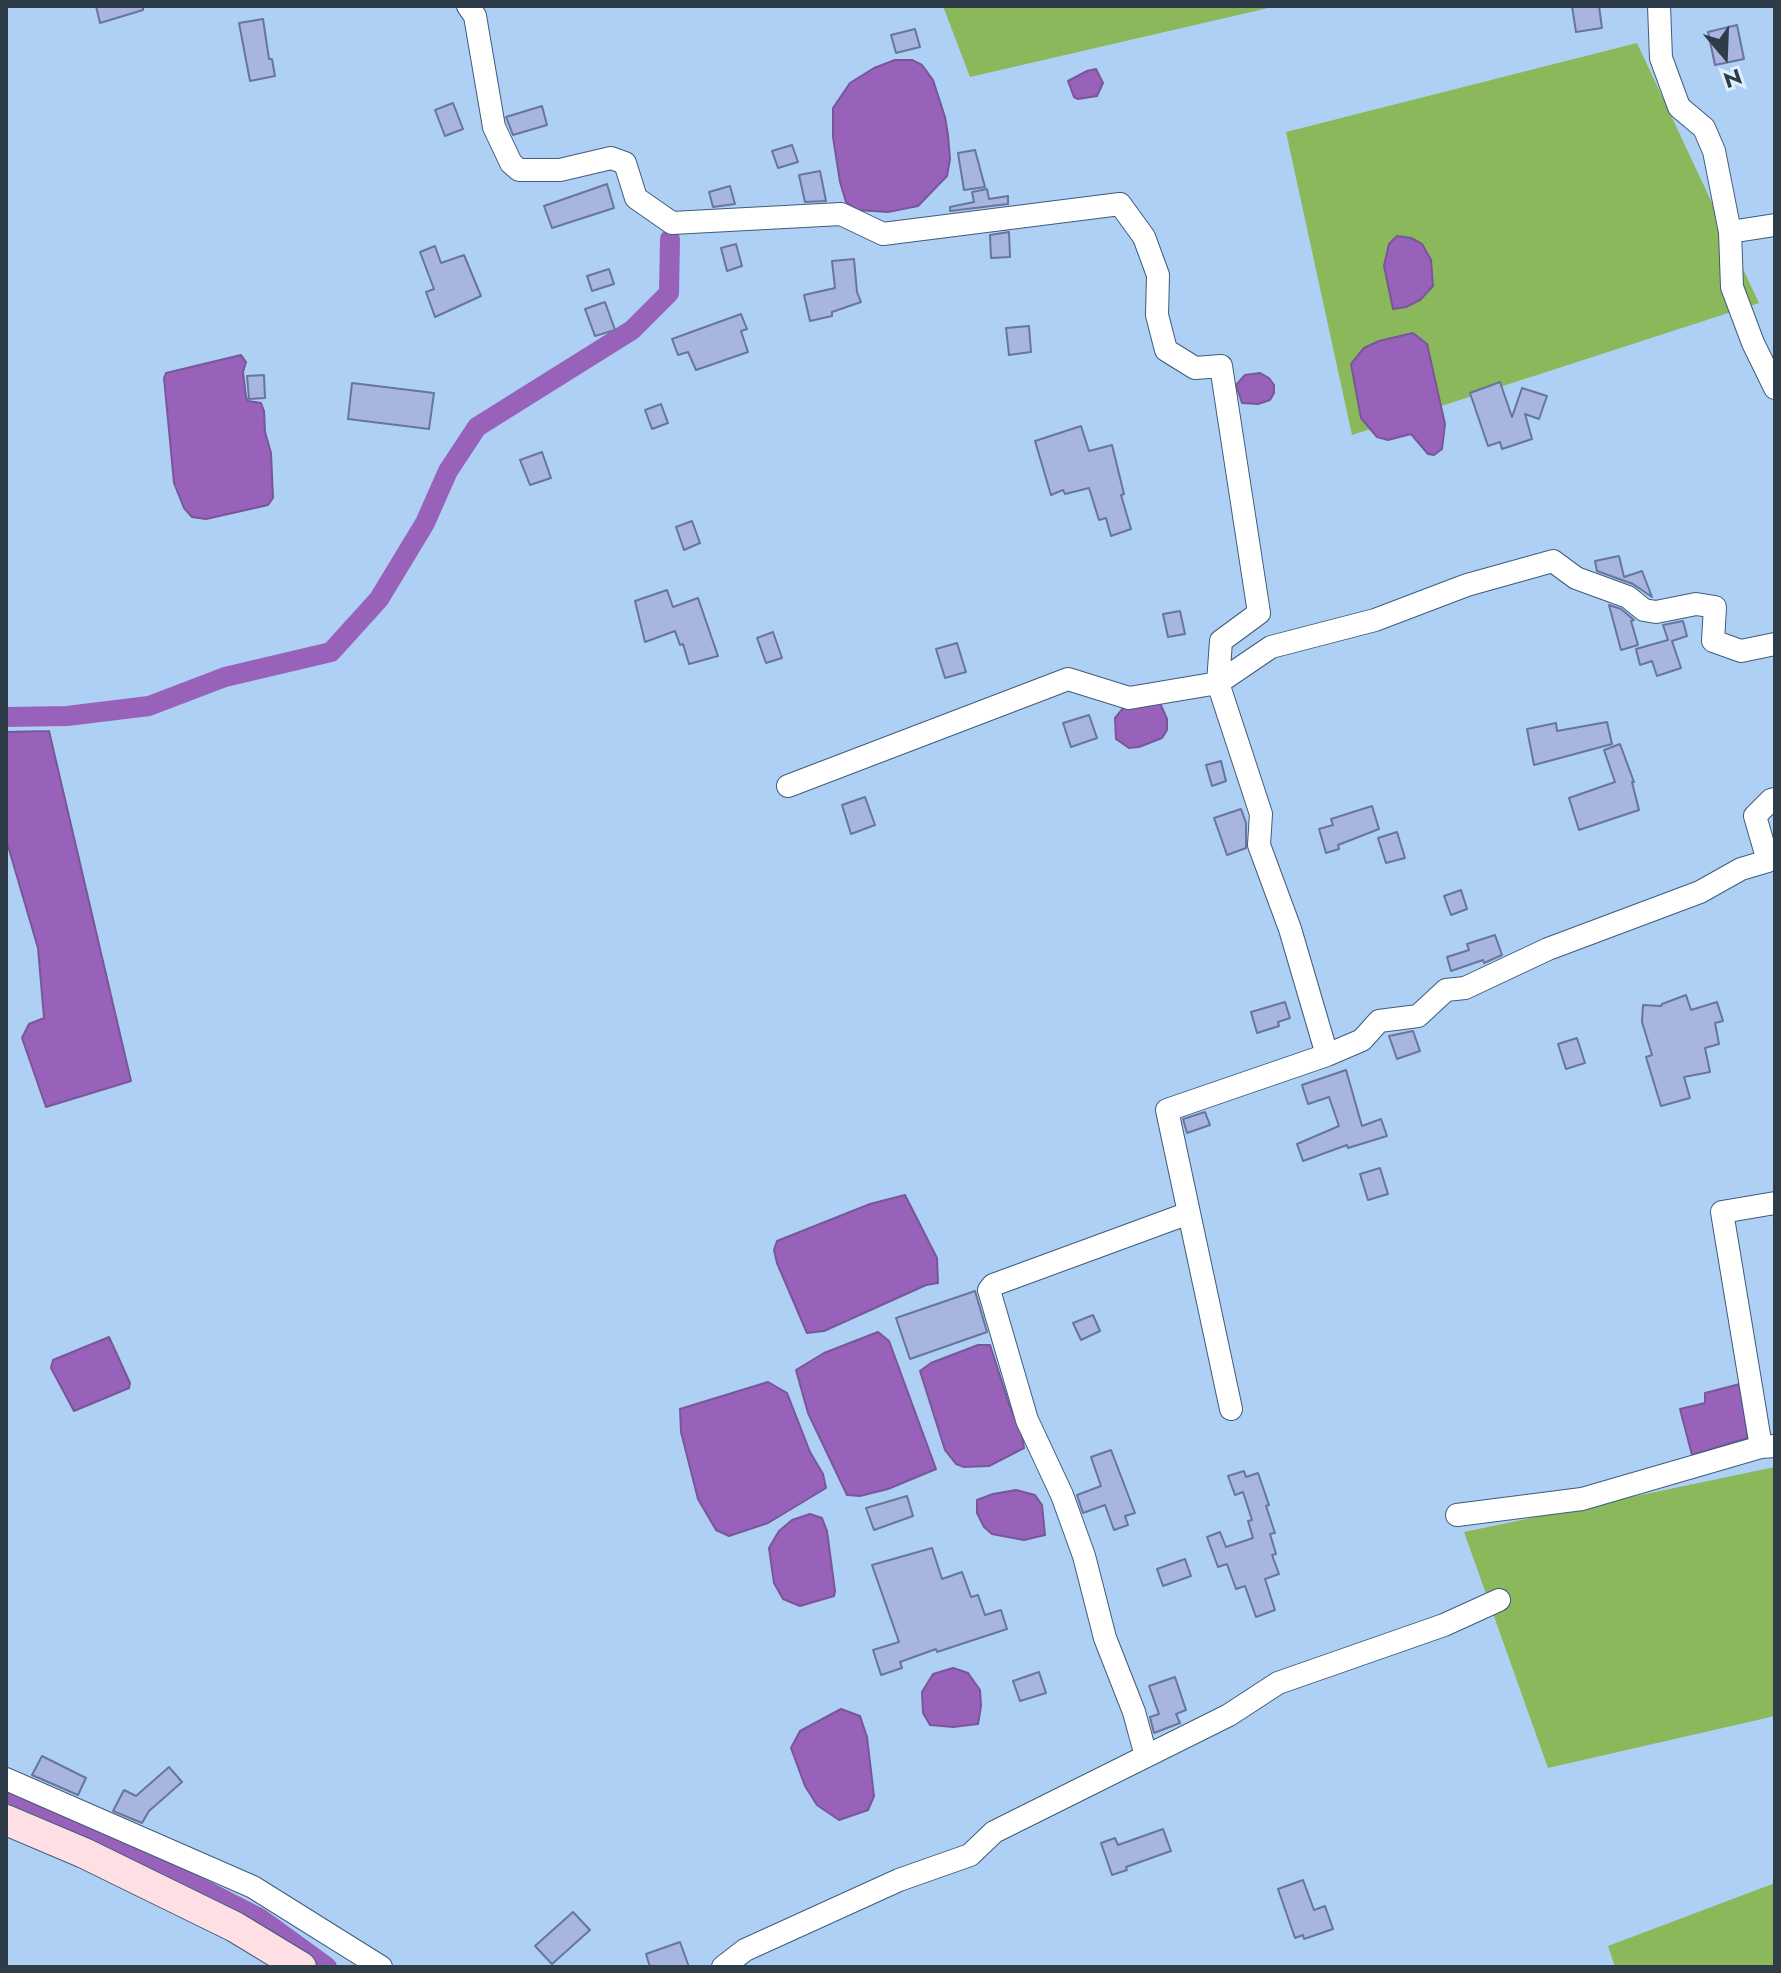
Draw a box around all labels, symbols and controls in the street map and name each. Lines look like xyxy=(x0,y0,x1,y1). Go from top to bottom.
north arrow xyxy=(1685,16,1765,96)
text: N xyxy=(1719,61,1746,97)

